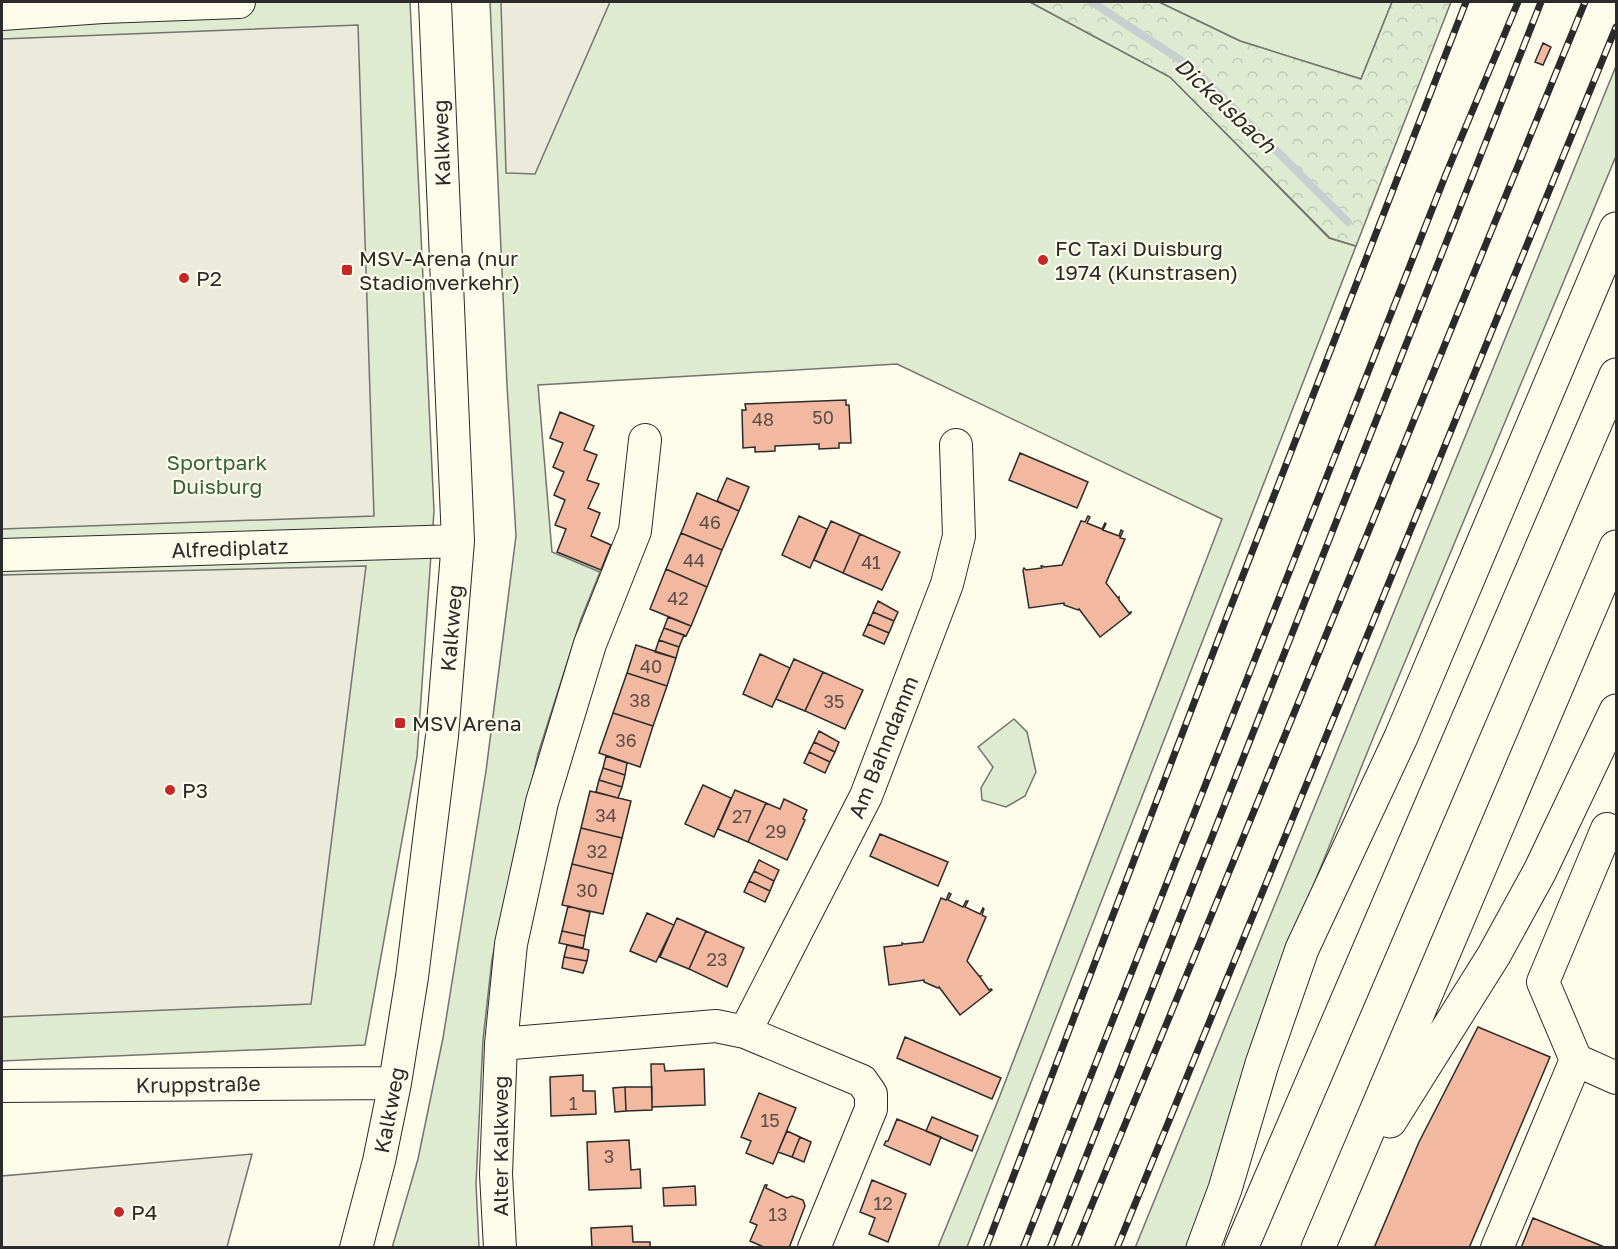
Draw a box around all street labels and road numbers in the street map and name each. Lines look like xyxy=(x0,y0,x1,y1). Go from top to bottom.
street label: Kalkweg xyxy=(426,99,456,187)
street label: Alfrediplatz xyxy=(171,533,289,563)
street label: Kalkweg xyxy=(434,584,468,672)
street label: Am Bahndamm xyxy=(843,672,923,822)
street label: Kalkweg xyxy=(368,1065,410,1155)
street label: Kruppstraße xyxy=(135,1070,261,1098)
street label: Alter Kalkweg xyxy=(487,1076,513,1216)

